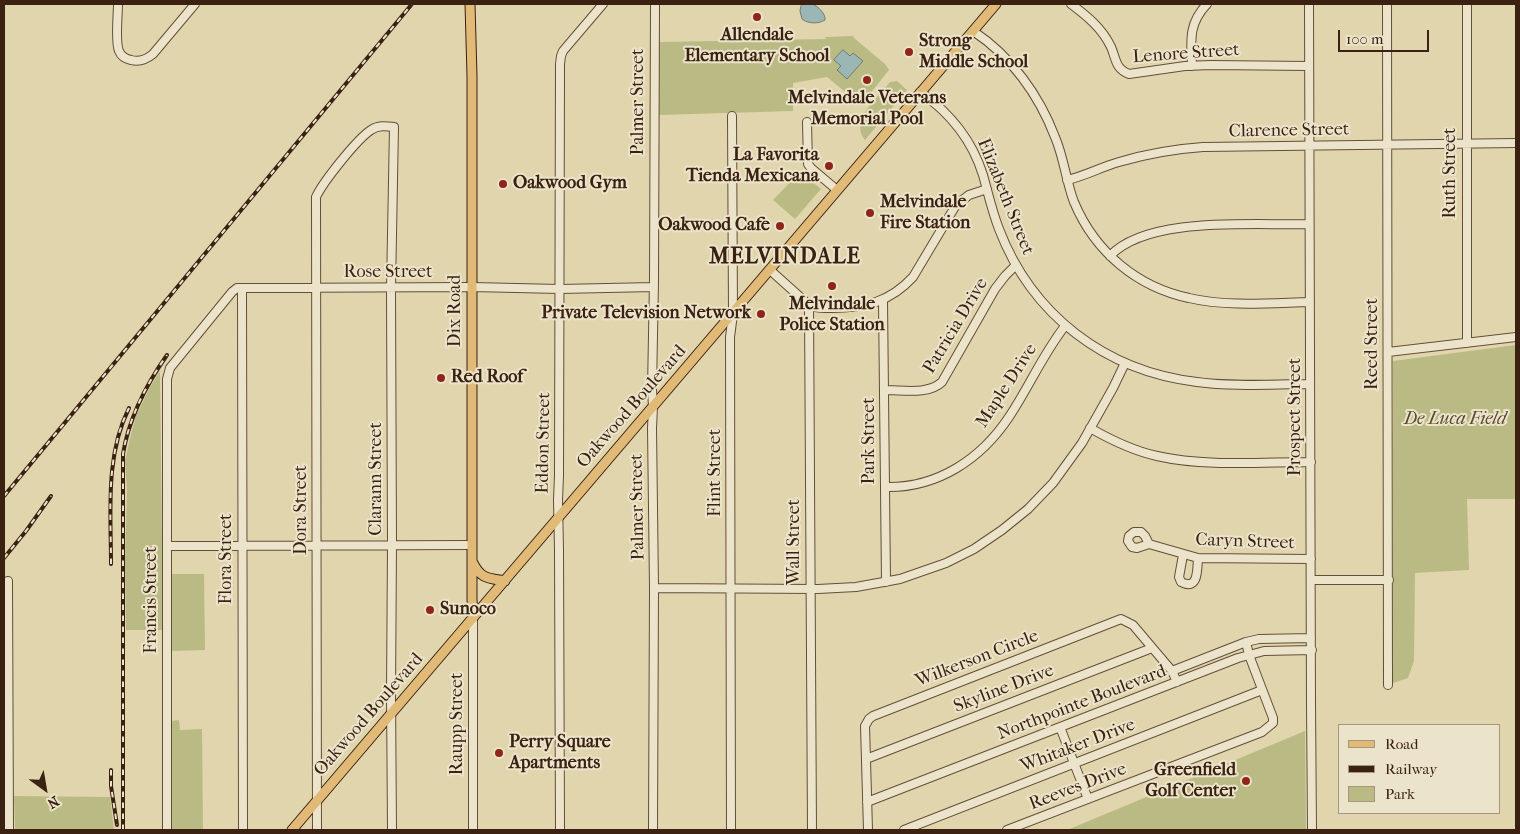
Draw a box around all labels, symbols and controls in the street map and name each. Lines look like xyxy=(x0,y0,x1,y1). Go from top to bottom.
marker: Allendale Elementary School xyxy=(751,11,763,23)
scale bar xyxy=(1340,20,1431,52)
place label: Allendale Elementary School xyxy=(685,25,829,68)
text: 100 m xyxy=(1346,30,1384,48)
place label: Strong Middle School xyxy=(919,31,1028,74)
street label: Lenore Street xyxy=(1132,39,1240,69)
marker: Strong Middle School xyxy=(903,46,915,58)
street label: Palmer Street xyxy=(628,49,650,155)
marker: Melvindale Veterans Memorial Pool xyxy=(861,74,873,86)
place label: Melvindale Veterans Memorial Pool xyxy=(788,88,946,130)
street label: Clarence Street xyxy=(1229,119,1349,143)
street label: Ruth Street xyxy=(1440,128,1462,218)
street label: Elizabeth Street xyxy=(972,136,1038,258)
place label: La Favorita Tienda Mexicana xyxy=(686,145,819,188)
marker: La Favorita Tienda Mexicana xyxy=(823,160,835,172)
place label: Oakwood Gym xyxy=(513,173,627,195)
marker: Oakwood Gym xyxy=(497,178,509,190)
place label: Melvindale Fire Station xyxy=(880,192,970,234)
marker: Melvindale Fire Station xyxy=(864,207,876,219)
place label: Oakwood Cafe xyxy=(658,215,770,237)
marker: Oakwood Cafe xyxy=(774,220,786,232)
district label: MELVINDALE xyxy=(708,245,862,271)
street label: Rose Street xyxy=(344,262,432,284)
street label: Patricia Drive xyxy=(919,274,993,378)
street label: Dix Road xyxy=(445,275,467,347)
marker: Melvindale Police Station xyxy=(826,280,838,292)
place label: Melvindale Police Station xyxy=(779,294,885,336)
street label: Reed Street xyxy=(1362,298,1384,390)
place label: Private Television Network xyxy=(541,303,751,325)
marker: Private Television Network xyxy=(755,308,767,320)
street label: Maple Drive xyxy=(972,340,1042,432)
street label: Oakwood Boulevard xyxy=(573,341,691,473)
street label: Prospect Street xyxy=(1285,358,1307,476)
place label: Red Roof xyxy=(451,367,523,389)
marker: Red Roof xyxy=(435,372,447,384)
street label: Eddon Street xyxy=(532,392,556,494)
street label: Park Street xyxy=(859,397,881,485)
park label: De Luca Field xyxy=(1404,409,1506,431)
street label: Clarann Street xyxy=(366,422,388,536)
street label: Flint Street xyxy=(705,429,727,517)
street label: Palmer Street xyxy=(626,453,650,561)
street label: Dora Street xyxy=(291,465,313,555)
street label: Wall Street xyxy=(784,499,806,585)
street label: Flora Street xyxy=(216,513,238,605)
street label: Caryn Street xyxy=(1195,529,1295,555)
street label: Francis Street xyxy=(141,546,163,654)
place label: Sunoco xyxy=(440,599,496,621)
marker: Sunoco xyxy=(424,604,436,616)
street label: Wilkerson Circle xyxy=(912,626,1042,692)
street label: Oakwood Boulevard xyxy=(310,649,428,781)
street label: Skyline Drive xyxy=(951,660,1057,718)
street label: Northpointe Boulevard xyxy=(995,661,1169,745)
street label: Raupp Street xyxy=(447,673,469,775)
street label: Whitaker Drive xyxy=(1018,714,1138,778)
legend xyxy=(1338,724,1500,814)
place label: Perry Square Apartments xyxy=(509,732,611,774)
text: Road xyxy=(1385,735,1418,753)
marker: Perry Square Apartments xyxy=(493,747,505,759)
street label: Reeves Drive xyxy=(1026,759,1130,815)
place label: Greenfield Golf Center xyxy=(1145,760,1236,802)
text: Railway xyxy=(1385,760,1437,778)
north arrow xyxy=(20,764,70,814)
marker: Greenfield Golf Center xyxy=(1240,775,1252,787)
text: Park xyxy=(1385,785,1415,803)
text: N xyxy=(44,792,62,812)

